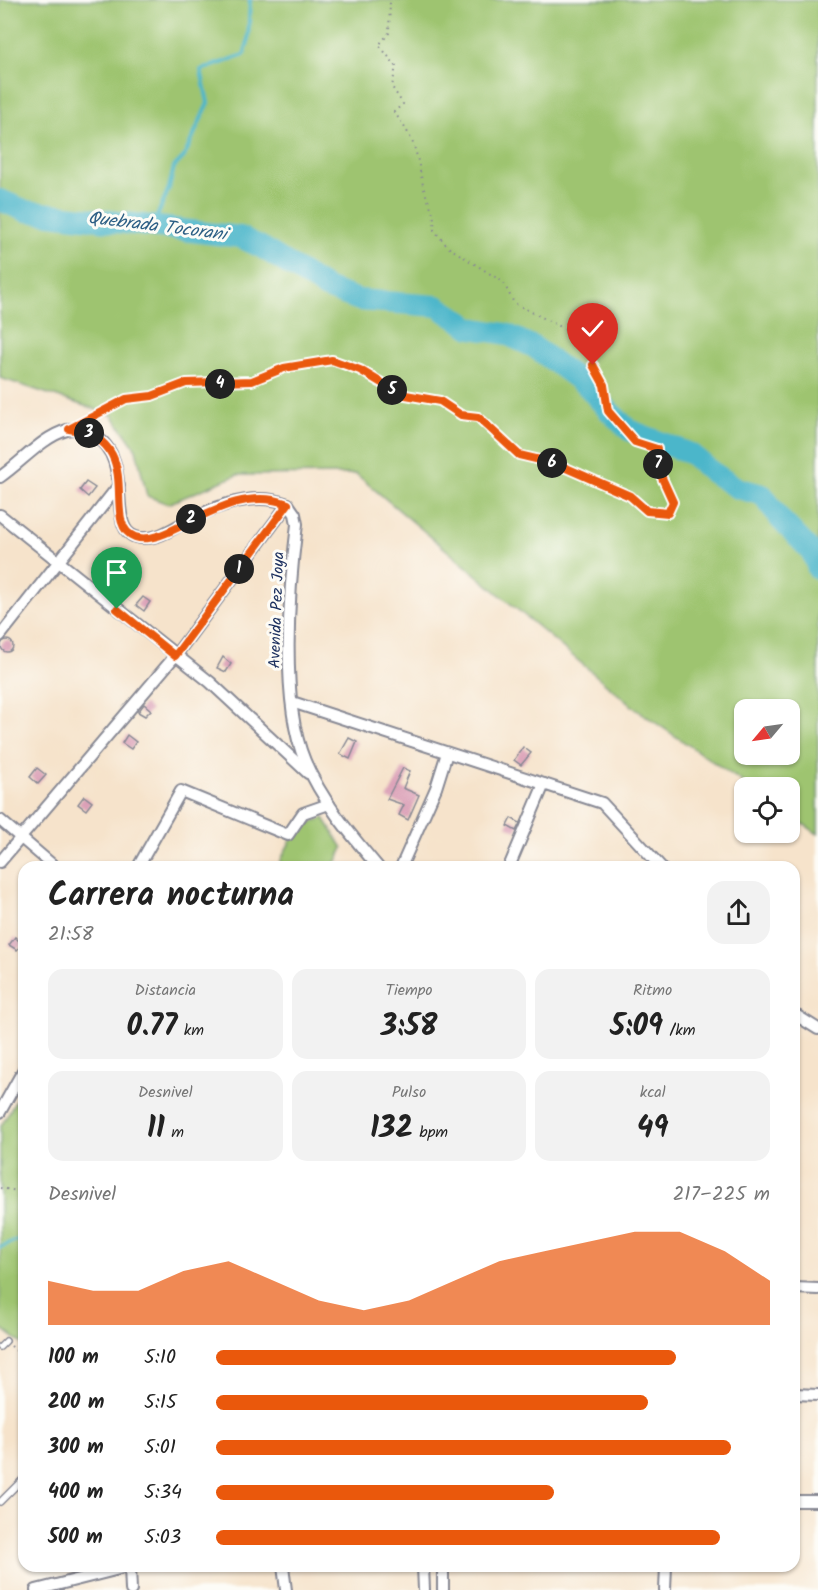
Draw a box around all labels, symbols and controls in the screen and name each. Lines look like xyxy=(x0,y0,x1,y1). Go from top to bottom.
water label: Quebrada Tocorani xyxy=(86,204,231,250)
pin xyxy=(567,303,618,365)
icon: check xyxy=(576,312,609,345)
pin: 4 xyxy=(205,369,235,399)
text: 4 xyxy=(216,371,224,396)
pin: 5 xyxy=(377,375,407,405)
text: 5 xyxy=(388,377,396,402)
pin: 3 xyxy=(74,418,104,448)
text: 3 xyxy=(85,420,93,445)
pin: 6 xyxy=(537,448,567,478)
pin: 7 xyxy=(643,449,673,479)
text: 6 xyxy=(548,450,556,475)
text: 7 xyxy=(654,451,662,476)
pin: 2 xyxy=(176,504,206,534)
text: 2 xyxy=(186,506,196,531)
pin xyxy=(91,547,142,609)
street label: Avenida Pez Joya xyxy=(262,551,292,669)
pin: 1 xyxy=(224,554,254,584)
icon: arrive xyxy=(100,556,133,589)
text: 1 xyxy=(237,556,241,581)
north arrow xyxy=(734,699,800,765)
map controls xyxy=(734,699,800,843)
button: locate xyxy=(734,777,800,843)
text: Carrera nocturna xyxy=(48,870,294,923)
button: share xyxy=(707,881,770,944)
text: 21:58 xyxy=(48,919,94,951)
text: Distancia xyxy=(135,978,196,1003)
text: Tiempo xyxy=(385,978,433,1003)
text: Ritmo xyxy=(633,978,672,1003)
text: 0.77 xyxy=(127,1003,177,1051)
text: 3:58 xyxy=(381,1003,437,1051)
text: 5:09 xyxy=(610,1003,663,1051)
text: km xyxy=(177,1018,204,1043)
text: /km xyxy=(663,1018,695,1043)
text: Desnivel xyxy=(138,1080,193,1105)
text: Pulso xyxy=(392,1080,426,1105)
text: kcal xyxy=(640,1080,666,1105)
text: 11 xyxy=(147,1105,165,1153)
text: 132 xyxy=(370,1105,413,1153)
text: 49 xyxy=(637,1105,668,1153)
text: m xyxy=(165,1120,184,1145)
text: bpm xyxy=(413,1120,448,1145)
text: Desnivel xyxy=(48,1179,116,1211)
text: 217–225 m xyxy=(673,1179,770,1211)
text: 100 m xyxy=(48,1342,99,1374)
text: 5:10 xyxy=(144,1342,176,1374)
text: 200 m xyxy=(48,1387,104,1419)
text: 5:15 xyxy=(144,1387,177,1419)
text: 300 m xyxy=(48,1432,104,1464)
text: 5:01 xyxy=(144,1432,176,1464)
text: 400 m xyxy=(48,1477,104,1509)
text: 5:34 xyxy=(144,1477,182,1509)
text: 500 m xyxy=(48,1522,103,1554)
text: 5:03 xyxy=(144,1522,181,1554)

